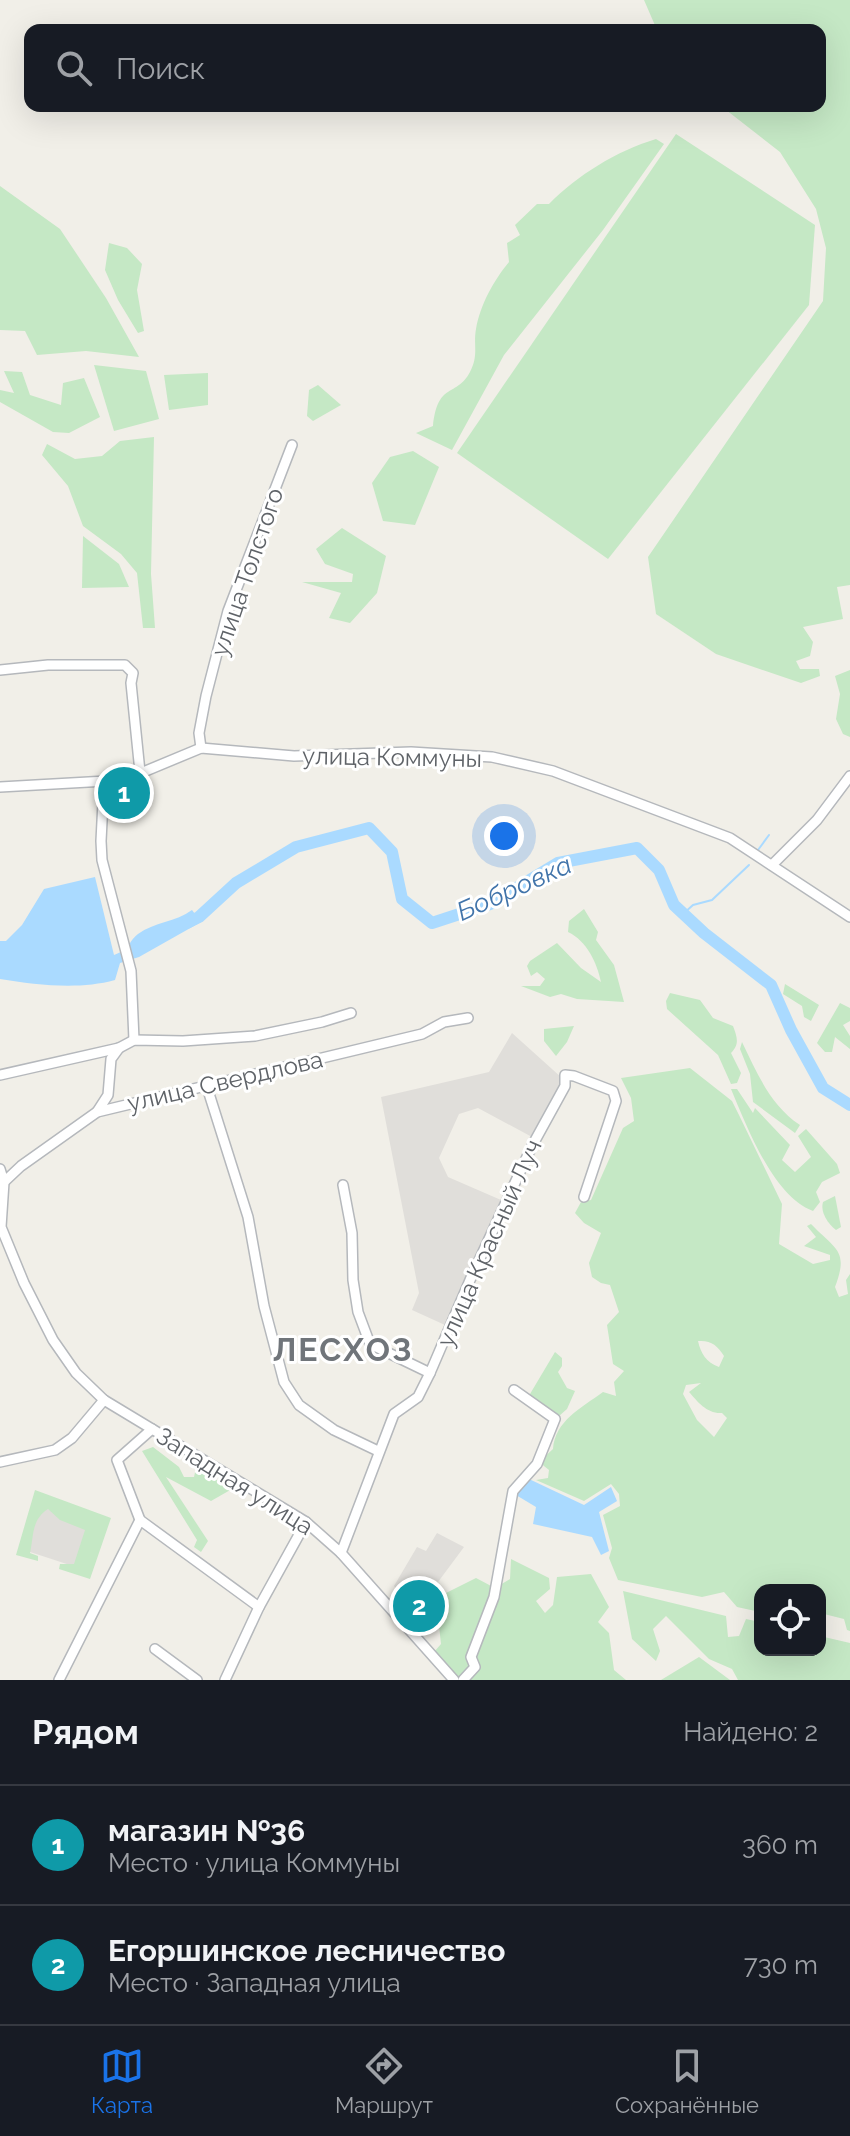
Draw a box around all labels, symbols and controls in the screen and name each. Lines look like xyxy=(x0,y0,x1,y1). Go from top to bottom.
search box xyxy=(24,24,826,112)
icon: search xyxy=(52,46,96,90)
text: Поиск xyxy=(116,51,205,86)
street label: улица Толстого xyxy=(205,484,289,660)
street label: улица Коммуны xyxy=(302,741,482,773)
pin: 1 xyxy=(98,763,150,823)
your location xyxy=(484,816,524,856)
water label: Бобровка xyxy=(452,849,576,927)
street label: улица Свердлова xyxy=(124,1044,326,1118)
street label: улица Красный Луч xyxy=(430,1135,548,1351)
district label: ЛЕСХОЗ xyxy=(273,1331,413,1368)
street label: Западная улица xyxy=(151,1421,319,1541)
pin: 2 xyxy=(393,1576,445,1636)
map controls xyxy=(754,1584,826,1656)
button: locate xyxy=(754,1584,826,1656)
text: Рядом xyxy=(32,1712,139,1752)
text: Найдено: 2 xyxy=(683,1717,818,1747)
text: магазин №36 xyxy=(108,1813,305,1848)
text: 1 xyxy=(52,1830,64,1860)
text: 360 m xyxy=(742,1830,818,1860)
text: Место · улица Коммуны xyxy=(108,1848,400,1878)
text: Егоршинское лесничество xyxy=(108,1933,505,1968)
text: 2 xyxy=(51,1950,65,1980)
text: 730 m xyxy=(744,1950,818,1980)
text: Место · Западная улица xyxy=(108,1968,401,1998)
tab: Карта xyxy=(91,2044,153,2118)
tab: Маршрут xyxy=(335,2044,433,2118)
tab: Сохранённые xyxy=(615,2044,759,2118)

